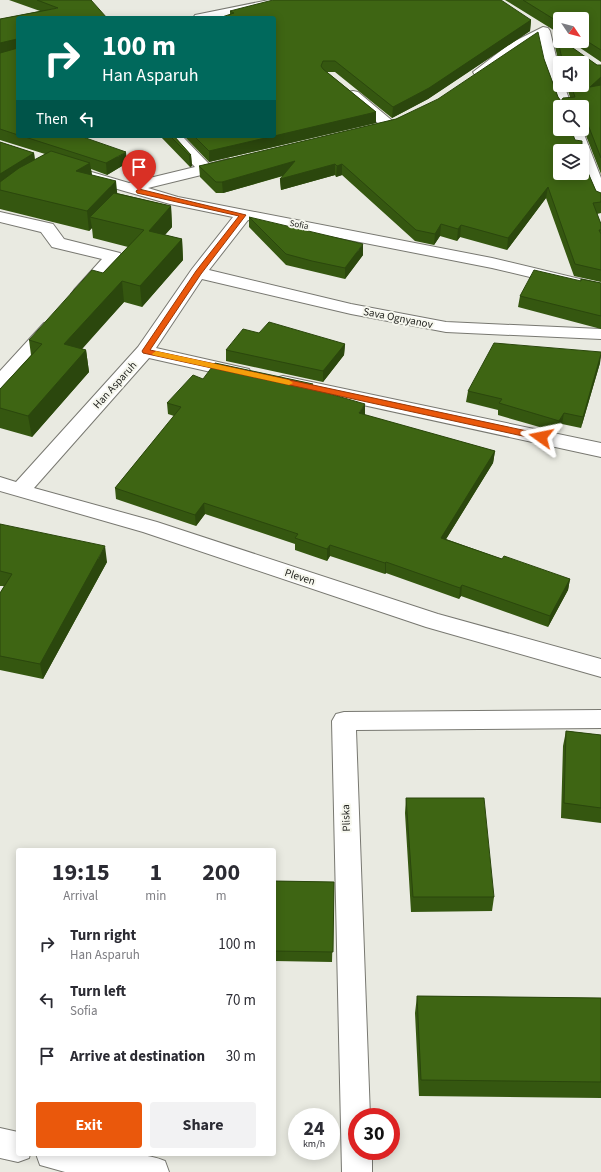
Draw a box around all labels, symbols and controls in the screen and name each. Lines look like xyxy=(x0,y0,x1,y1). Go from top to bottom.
north arrow xyxy=(553,12,589,48)
map controls xyxy=(553,12,589,180)
text: 100 m xyxy=(102,26,176,66)
icon: right xyxy=(36,32,88,84)
button: sound xyxy=(553,56,589,92)
text: Han Asparuh xyxy=(102,63,199,88)
button: search xyxy=(553,100,589,136)
icon: left xyxy=(76,108,98,130)
text: Then xyxy=(36,109,68,130)
button: layers xyxy=(553,144,589,180)
pin xyxy=(122,150,156,191)
icon: arrive xyxy=(128,156,150,178)
street label: Sofia xyxy=(288,217,310,233)
street label: Sava Ognyanov xyxy=(362,304,434,332)
street label: Han Asparuh xyxy=(90,358,140,412)
position arrow xyxy=(520,416,562,458)
street label: Pleven xyxy=(283,565,317,589)
street label: Pliska xyxy=(338,804,354,832)
text: 19:15 xyxy=(52,855,110,890)
text: 1 xyxy=(150,855,162,890)
text: 200 xyxy=(202,855,240,890)
text: Arrival xyxy=(63,887,98,905)
text: min xyxy=(145,887,166,905)
text: m xyxy=(216,887,227,905)
text: Turn right xyxy=(70,925,136,946)
icon: right xyxy=(36,933,58,955)
text: 100 m xyxy=(218,934,256,955)
text: Han Asparuh xyxy=(70,946,140,964)
text: Turn left xyxy=(70,981,126,1002)
icon: left xyxy=(36,989,58,1011)
text: 70 m xyxy=(226,990,256,1011)
text: Sofia xyxy=(70,1002,98,1020)
icon: arrive xyxy=(36,1045,58,1067)
text: Arrive at destination xyxy=(70,1046,205,1067)
text: 30 m xyxy=(226,1046,256,1067)
button: Exit xyxy=(36,1102,142,1148)
button: Share xyxy=(150,1102,256,1148)
speed limit sign: 30 xyxy=(348,1108,400,1160)
text: 24 xyxy=(303,1115,325,1143)
text: km/h xyxy=(303,1137,325,1151)

